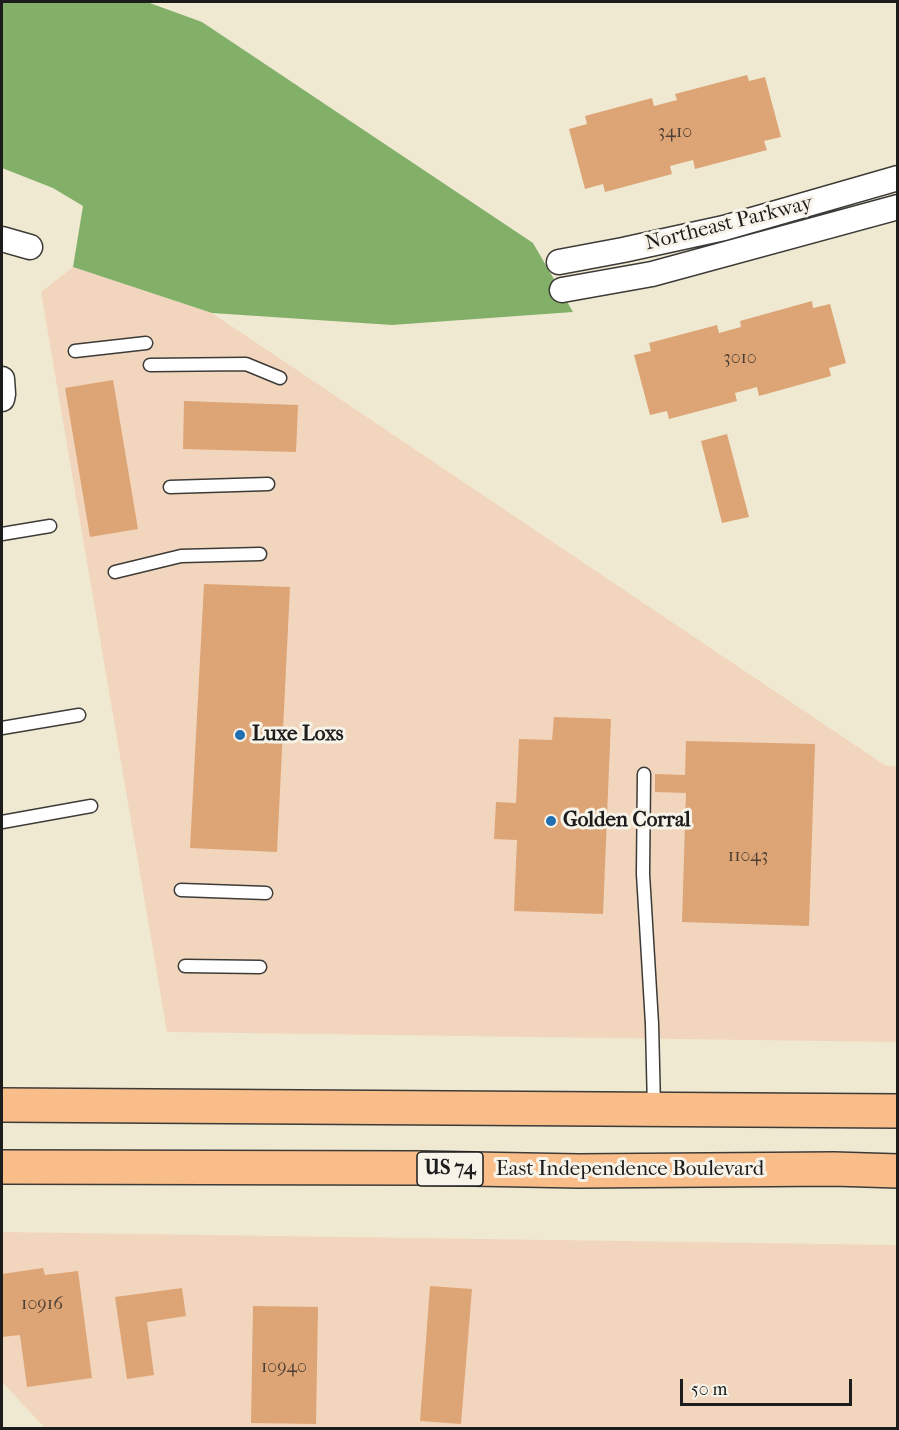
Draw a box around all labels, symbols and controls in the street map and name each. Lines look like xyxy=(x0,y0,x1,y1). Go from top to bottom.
house number: 3410 xyxy=(658,122,692,144)
street label: Northeast Parkway xyxy=(643,191,815,257)
house number: 3010 xyxy=(723,348,757,370)
place label: Luxe Loxs xyxy=(252,722,344,748)
marker: Luxe Loxs xyxy=(233,728,247,742)
place label: Golden Corral xyxy=(563,808,691,834)
marker: Golden Corral xyxy=(544,814,558,828)
house number: 11043 xyxy=(728,846,768,868)
road number: US 74 xyxy=(417,1152,483,1186)
street label: East Independence Boulevard xyxy=(496,1157,764,1183)
house number: 10916 xyxy=(21,1294,63,1316)
house number: 10940 xyxy=(261,1357,307,1379)
scale bar xyxy=(683,1367,856,1405)
text: 50 m xyxy=(691,1379,727,1400)

